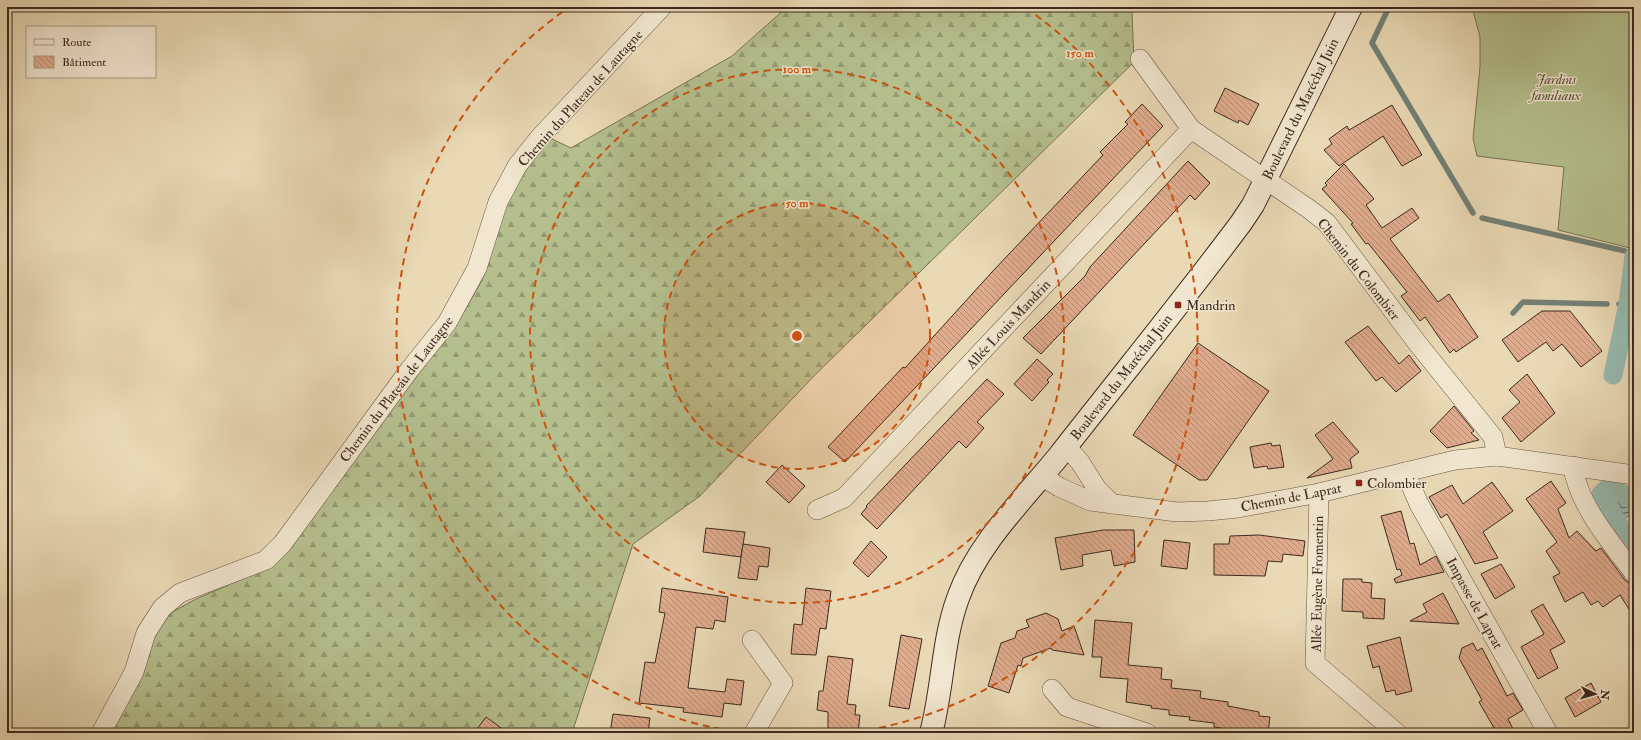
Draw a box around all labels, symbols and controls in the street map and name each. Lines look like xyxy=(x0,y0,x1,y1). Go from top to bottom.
legend xyxy=(26,26,156,78)
street label: Chemin du Plateau de Lautagne xyxy=(514,26,646,170)
text: Route xyxy=(62,35,91,50)
street label: Boulevard du Maréchal Juin xyxy=(1259,36,1342,183)
text: 150 m xyxy=(1066,46,1094,61)
text: Bâtiment xyxy=(62,55,106,70)
text: 100 m xyxy=(783,62,812,77)
park label: Jardins familiaux xyxy=(1528,71,1581,104)
text: 50 m xyxy=(785,196,809,211)
street label: Chemin du Colombier xyxy=(1313,215,1404,324)
street label: Allée Louis Mandrin xyxy=(962,276,1054,373)
place label: Mandrin xyxy=(1186,297,1235,314)
marker: Mandrin xyxy=(1173,300,1183,310)
street label: Boulevard du Maréchal Juin xyxy=(1067,311,1176,444)
street label: Chemin du Plateau de Lautagne xyxy=(336,313,457,466)
centre of rings xyxy=(790,329,804,343)
place label: Colombier xyxy=(1367,475,1427,492)
marker: Colombier xyxy=(1354,478,1364,488)
street label: Chemin de Laprat xyxy=(1239,479,1344,517)
street label: Allée Eugène Fromentin xyxy=(1308,516,1327,653)
street label: Impasse de Laprat xyxy=(1442,555,1507,653)
north arrow xyxy=(1575,674,1615,714)
text: N xyxy=(1597,688,1611,701)

